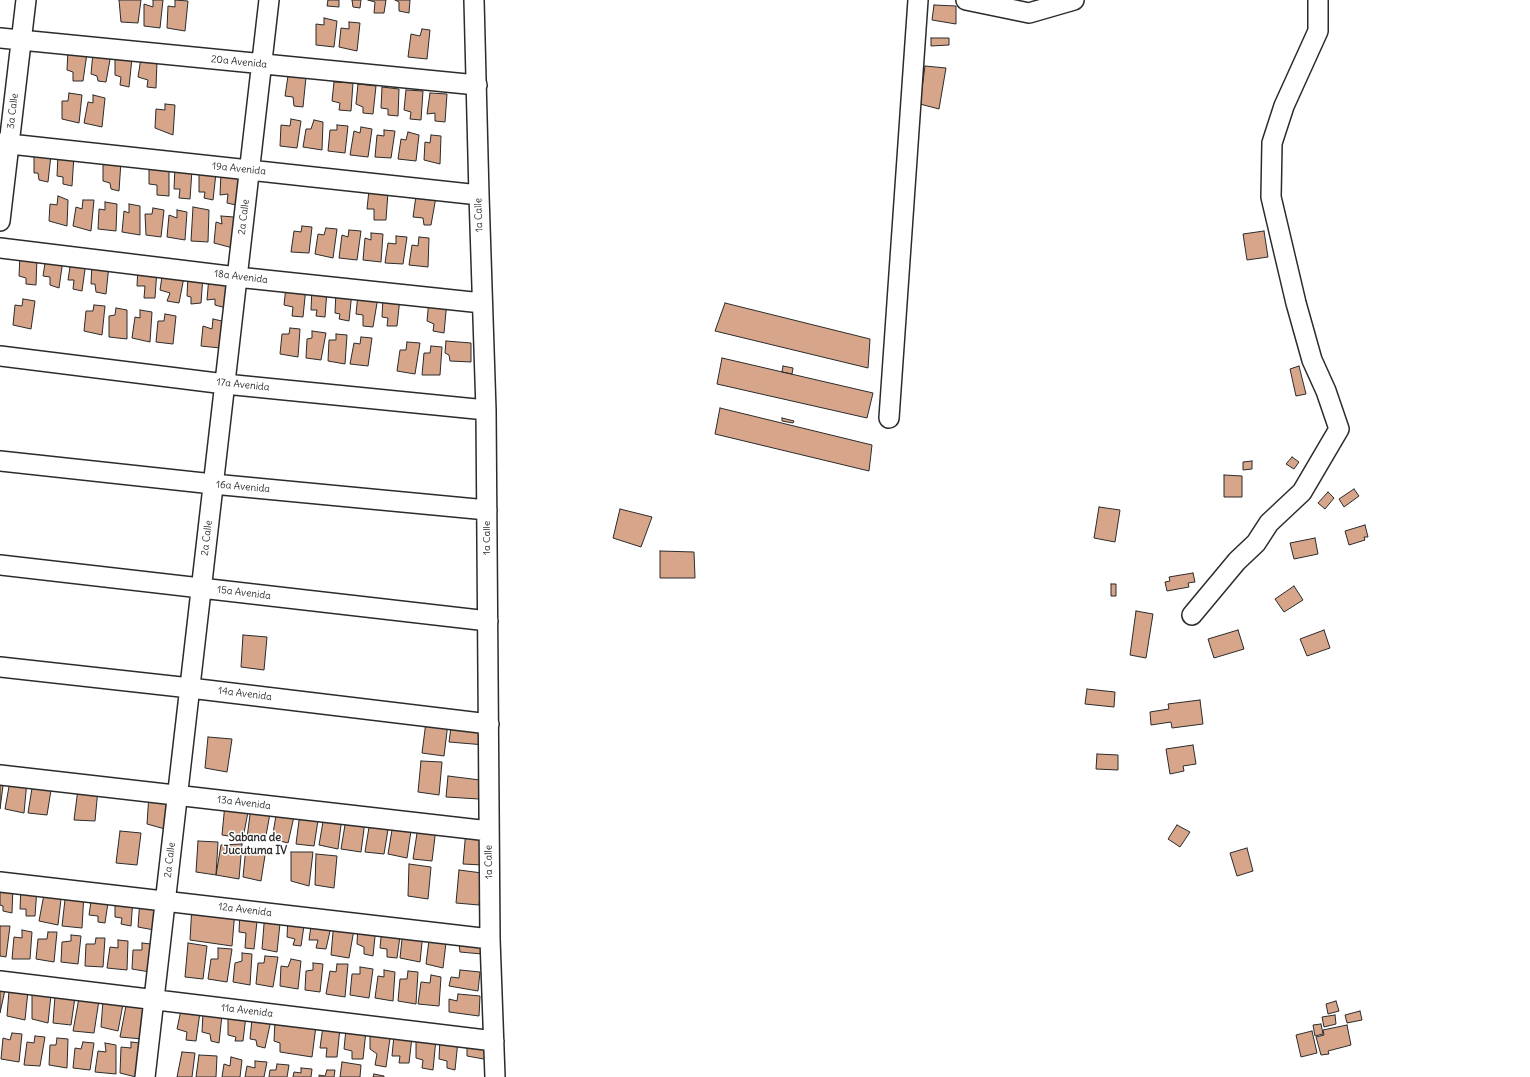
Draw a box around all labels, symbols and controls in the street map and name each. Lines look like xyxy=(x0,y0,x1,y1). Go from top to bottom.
street label: 20a Avenida xyxy=(210,53,268,71)
street label: 3a Calle xyxy=(5,92,21,130)
street label: 19a Avenida xyxy=(212,160,266,178)
street label: 1a Calle xyxy=(472,198,486,232)
street label: 2a Calle xyxy=(236,199,252,235)
street label: 18a Avenida xyxy=(213,268,269,286)
street label: 17a Avenida xyxy=(216,376,270,394)
street label: 16a Avenida xyxy=(216,479,270,495)
street label: 2a Calle xyxy=(199,520,215,556)
street label: 1a Calle xyxy=(481,521,493,555)
street label: 15a Avenida xyxy=(216,584,272,602)
street label: 14a Avenida xyxy=(217,685,273,703)
street label: 13a Avenida xyxy=(216,794,272,812)
district label: Sabana de Jucutuma IV xyxy=(223,831,287,857)
street label: 2a Calle xyxy=(162,842,178,878)
street label: 1a Calle xyxy=(483,845,495,879)
street label: 12a Avenida xyxy=(218,901,272,919)
street label: 11a Avenida xyxy=(220,1002,274,1020)

